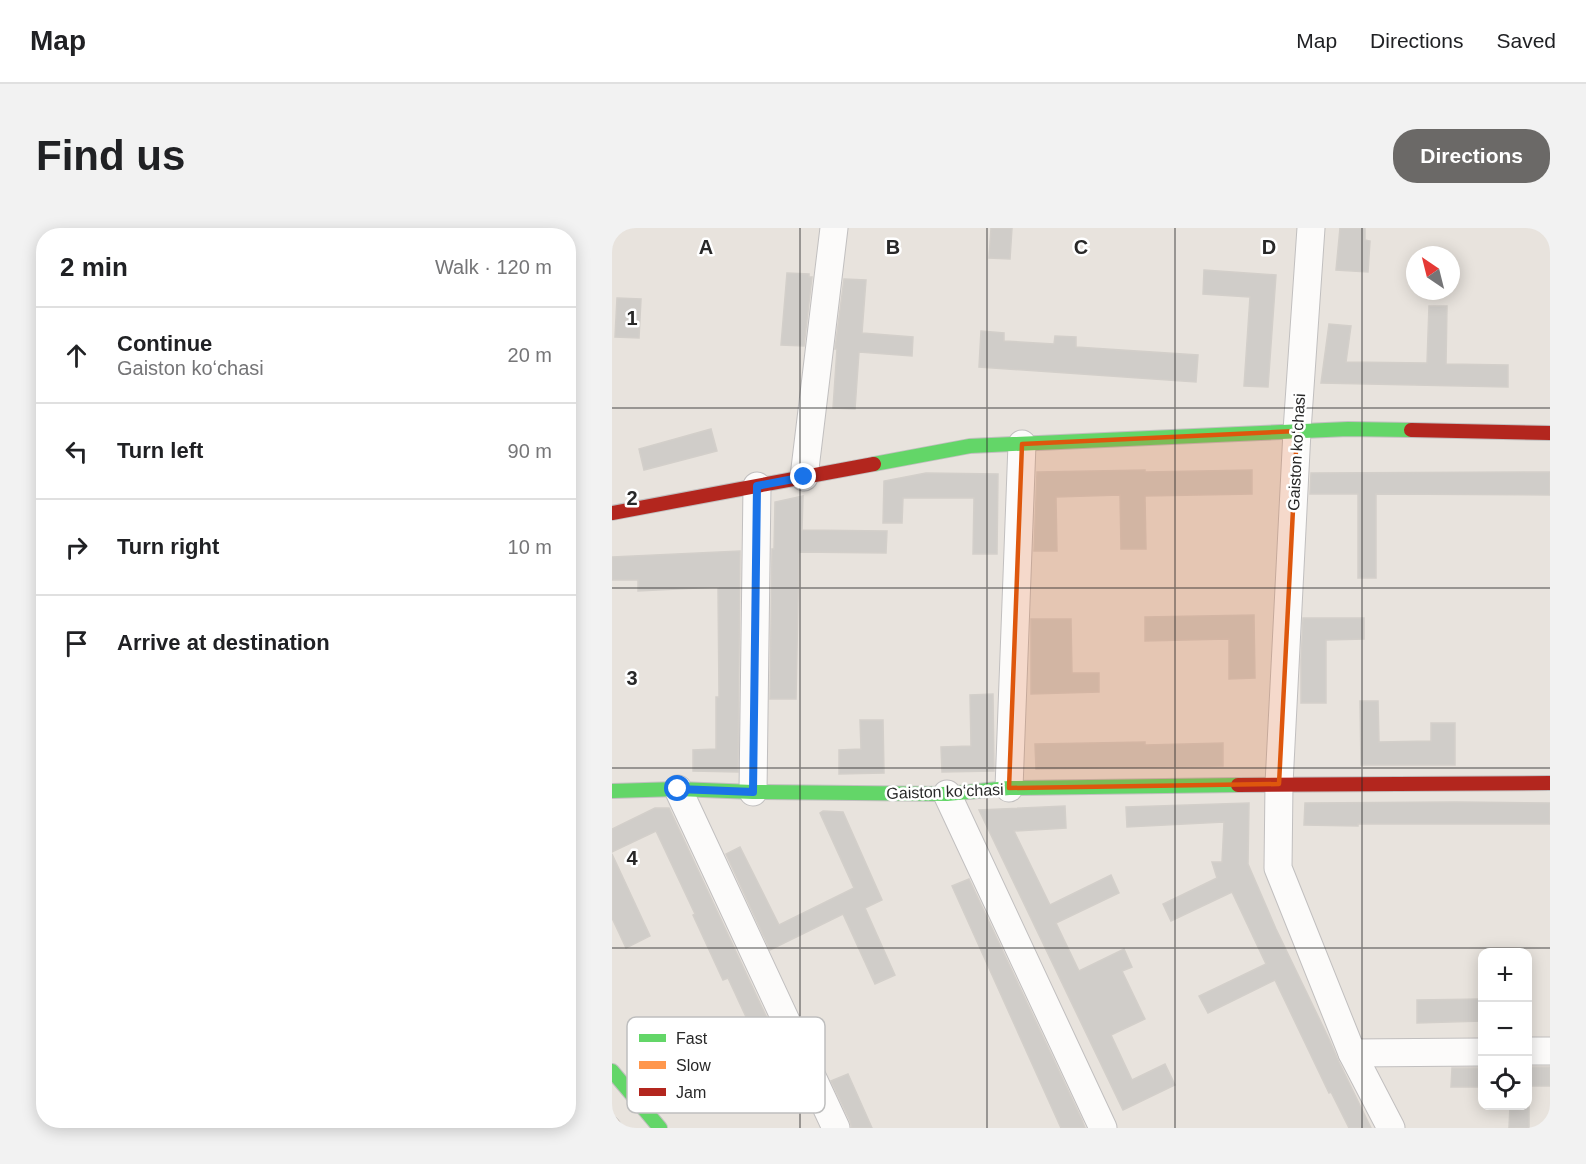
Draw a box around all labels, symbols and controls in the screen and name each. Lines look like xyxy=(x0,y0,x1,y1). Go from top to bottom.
text: Map xyxy=(30,25,86,56)
text: Map xyxy=(1296,29,1337,52)
text: Directions xyxy=(1370,29,1463,52)
text: Saved xyxy=(1496,29,1556,52)
button: Directions xyxy=(1393,129,1550,183)
text: Find us xyxy=(36,132,185,179)
text: A xyxy=(699,236,713,258)
text: B xyxy=(886,236,900,258)
text: C xyxy=(1074,236,1088,258)
text: D xyxy=(1262,236,1276,258)
north arrow xyxy=(1406,246,1460,300)
text: 2 min xyxy=(60,252,128,282)
text: Walk · 120 m xyxy=(435,256,552,278)
text: 1 xyxy=(626,307,638,329)
text: Continue xyxy=(117,331,212,356)
icon: ahead xyxy=(60,339,93,372)
text: 20 m xyxy=(508,344,552,366)
text: Gaiston koʻchasi xyxy=(117,357,264,379)
street label: Gaiston koʻchasi xyxy=(1285,393,1308,511)
icon: left xyxy=(60,435,93,468)
text: Turn left xyxy=(117,438,203,463)
text: 90 m xyxy=(508,440,552,462)
route end xyxy=(790,463,816,489)
text: 2 xyxy=(626,487,638,509)
icon: right xyxy=(60,531,93,564)
text: Turn right xyxy=(117,534,219,559)
text: 10 m xyxy=(508,536,552,558)
icon: arrive xyxy=(60,627,93,660)
text: Arrive at destination xyxy=(117,630,330,655)
text: 3 xyxy=(626,667,638,689)
route start xyxy=(664,775,690,801)
street label: Gaiston koʻchasi xyxy=(886,781,1004,802)
text: 4 xyxy=(626,847,638,869)
map controls xyxy=(1478,948,1532,1110)
button: + xyxy=(1478,948,1532,1002)
button: − xyxy=(1478,1002,1532,1056)
legend xyxy=(627,1017,825,1113)
text: Fast xyxy=(676,1030,708,1047)
button: locate xyxy=(1478,1056,1532,1110)
text: Slow xyxy=(676,1057,711,1074)
text: Jam xyxy=(676,1084,706,1101)

